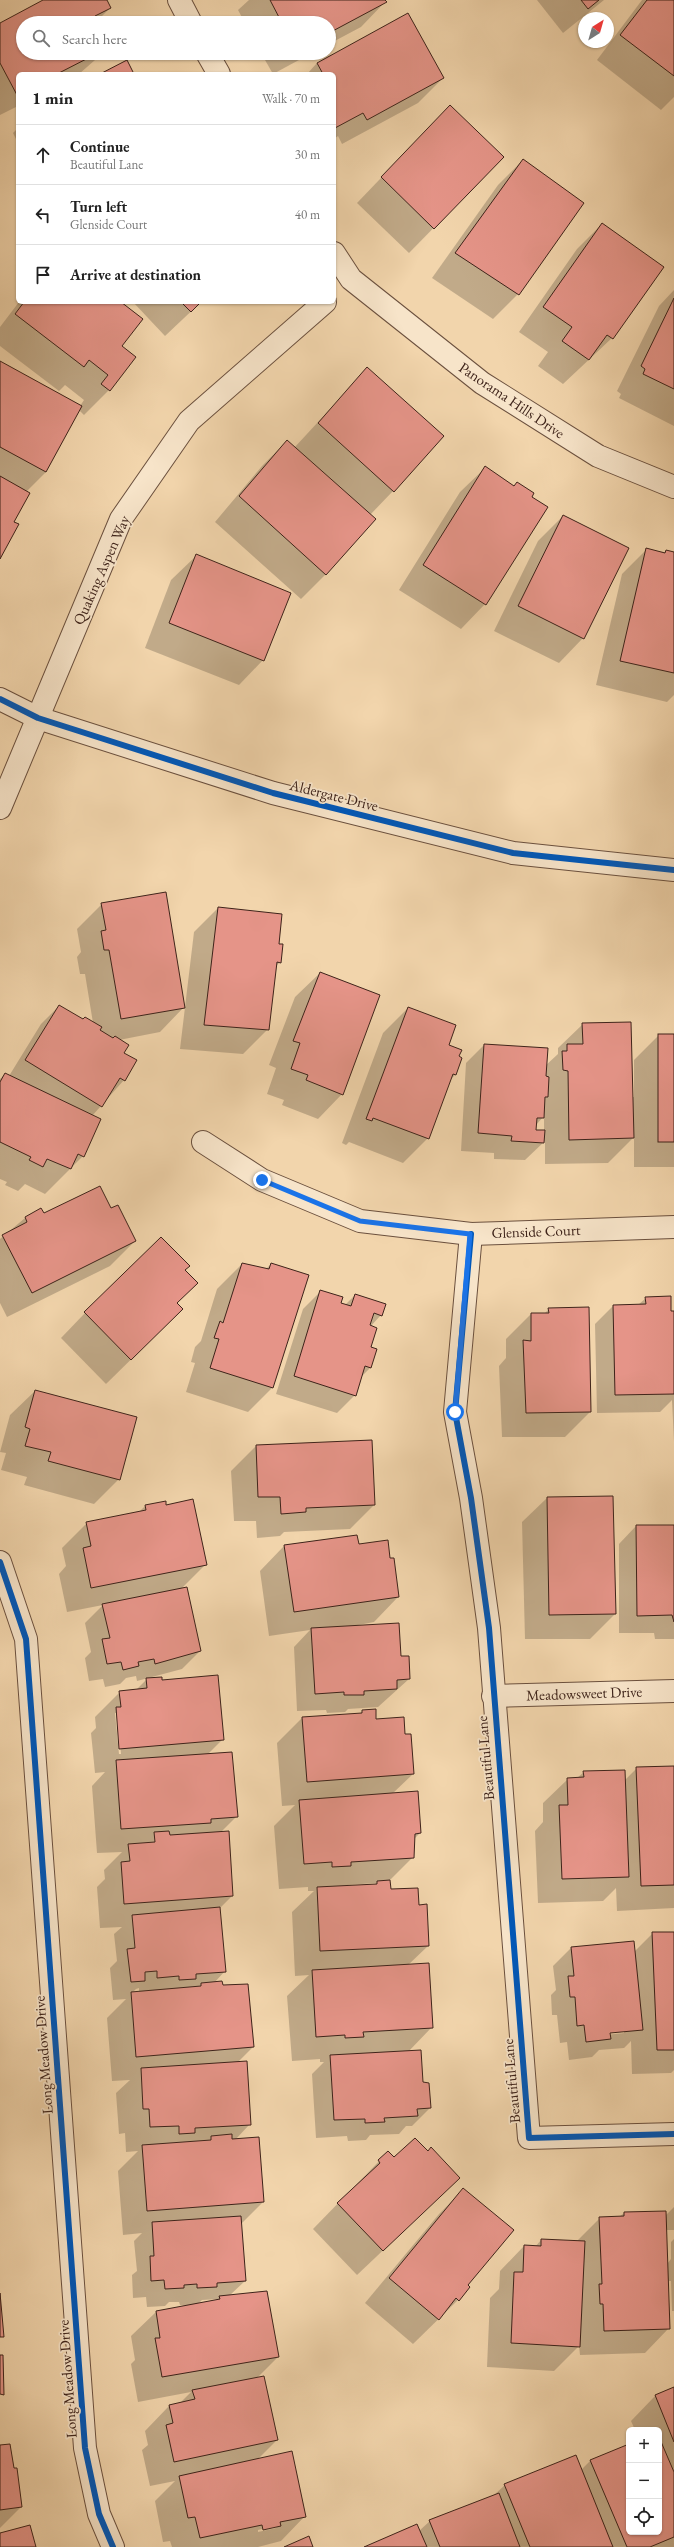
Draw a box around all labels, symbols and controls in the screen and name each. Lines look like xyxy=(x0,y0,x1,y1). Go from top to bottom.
north arrow xyxy=(578,12,614,48)
search box xyxy=(16,16,336,60)
icon: search xyxy=(30,27,52,49)
text: Search here xyxy=(62,29,127,48)
text: 1 min xyxy=(32,87,73,109)
text: Walk · 70 m xyxy=(262,90,320,107)
text: Continue xyxy=(70,137,130,156)
icon: ahead xyxy=(32,144,54,166)
text: 30 m xyxy=(295,146,320,163)
text: Beautiful Lane xyxy=(70,156,143,173)
text: Turn left xyxy=(70,197,127,216)
icon: left xyxy=(32,204,54,226)
text: 40 m xyxy=(295,206,320,223)
text: Glenside Court xyxy=(70,216,147,233)
icon: arrive xyxy=(32,264,54,286)
text: Arrive at destination xyxy=(70,265,201,284)
street label: Panorama Hills Drive xyxy=(456,358,569,442)
street label: Quaking Aspen Way xyxy=(68,512,134,628)
street label: Aldergate Drive xyxy=(287,775,380,815)
route end xyxy=(253,1171,271,1189)
street label: Glenside Court xyxy=(491,1220,581,1242)
route start xyxy=(446,1403,464,1421)
street label: Meadowsweet Drive xyxy=(526,1681,643,1705)
street label: Beautiful Lane xyxy=(472,1715,498,1801)
street label: Long Meadow Drive xyxy=(29,1995,57,2115)
street label: Beautiful Lane xyxy=(498,2038,524,2124)
street label: Long Meadow Drive xyxy=(53,2319,81,2439)
map controls xyxy=(626,2427,662,2535)
button: + xyxy=(626,2427,662,2463)
button: − xyxy=(626,2463,662,2499)
button: locate xyxy=(626,2499,662,2535)

